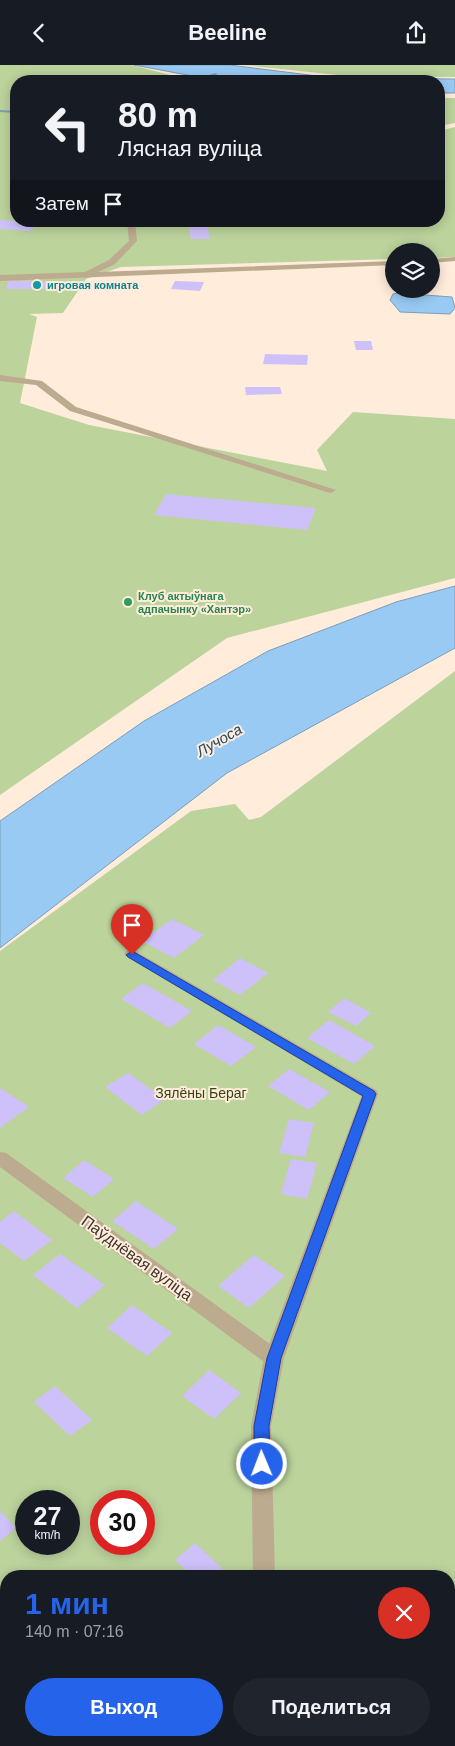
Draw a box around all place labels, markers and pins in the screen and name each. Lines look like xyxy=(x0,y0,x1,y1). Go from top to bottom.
marker: игровая комната xyxy=(31,279,43,291)
place label: игровая комната xyxy=(47,279,139,291)
place label: Клуб актыўнага адпачынку «Хантэр» xyxy=(138,590,251,615)
marker: Клуб актыўнага адпачынку «Хантэр» xyxy=(122,596,134,608)
pin xyxy=(111,904,153,955)

